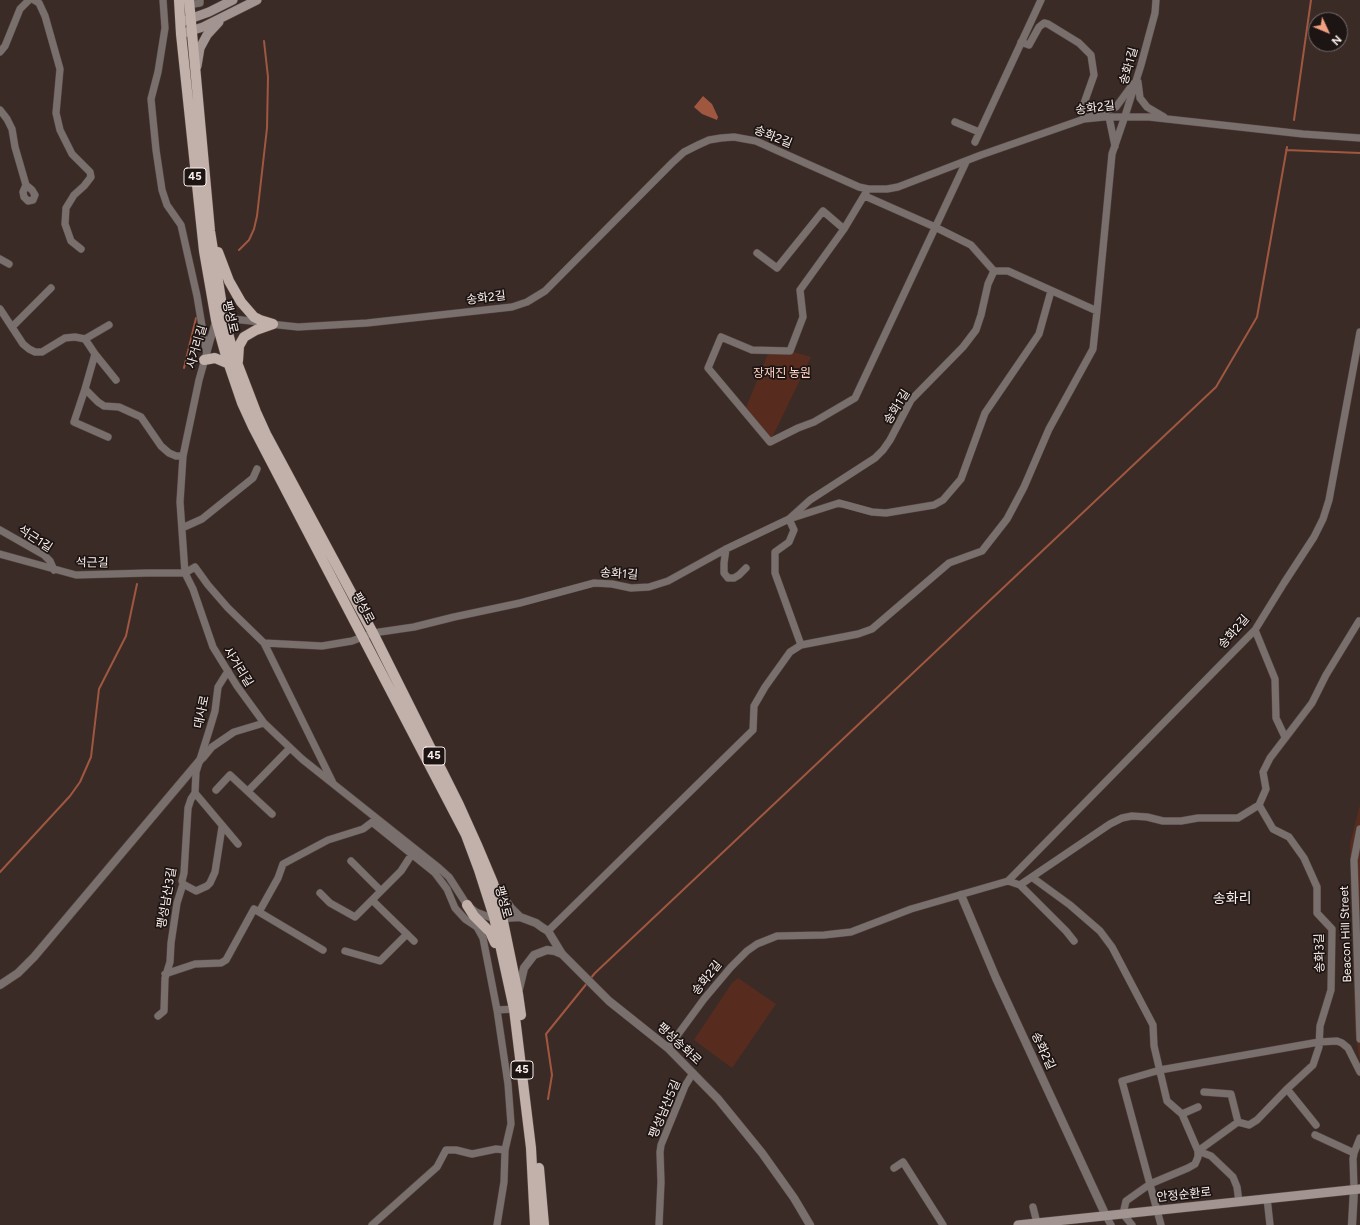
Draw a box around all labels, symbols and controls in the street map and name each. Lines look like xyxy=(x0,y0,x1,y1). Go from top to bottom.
north arrow xyxy=(1308,12,1348,52)
text: N xyxy=(1329,32,1344,48)
street label: 송화1길 xyxy=(1117,46,1141,86)
street label: 송화2길 xyxy=(1074,98,1116,118)
street label: 송화2길 xyxy=(752,123,794,151)
road number: 45 xyxy=(184,168,206,186)
street label: 송화2길 xyxy=(465,288,507,308)
street label: 팽성로 xyxy=(219,299,241,335)
street label: 사거리길 xyxy=(184,324,210,370)
park label: 장재진 농원 xyxy=(753,366,811,380)
street label: 송화1길 xyxy=(881,387,913,427)
street label: 석근1길 xyxy=(15,523,55,555)
street label: 석근길 xyxy=(75,556,109,570)
street label: 송화1길 xyxy=(600,565,638,583)
street label: 팽성로 xyxy=(349,590,377,626)
street label: 송화2길 xyxy=(1216,612,1252,652)
street label: 사거리길 xyxy=(220,644,256,690)
street label: 대사로 xyxy=(192,694,212,730)
road number: 45 xyxy=(423,747,445,765)
street label: 팽성남산3길 xyxy=(155,866,179,930)
street label: 팽성로 xyxy=(492,884,514,920)
street label: Beacon Hill Street xyxy=(1337,885,1355,983)
district label: 송화리 xyxy=(1213,891,1251,907)
street label: 송화3길 xyxy=(1312,933,1328,973)
street label: 송화2길 xyxy=(689,958,725,998)
street label: 팽성송화로 xyxy=(654,1020,704,1068)
street label: 송화2길 xyxy=(1028,1030,1058,1072)
road number: 45 xyxy=(511,1061,533,1079)
street label: 팽성남산5길 xyxy=(646,1078,684,1140)
street label: 안정순환로 xyxy=(1156,1185,1212,1205)

